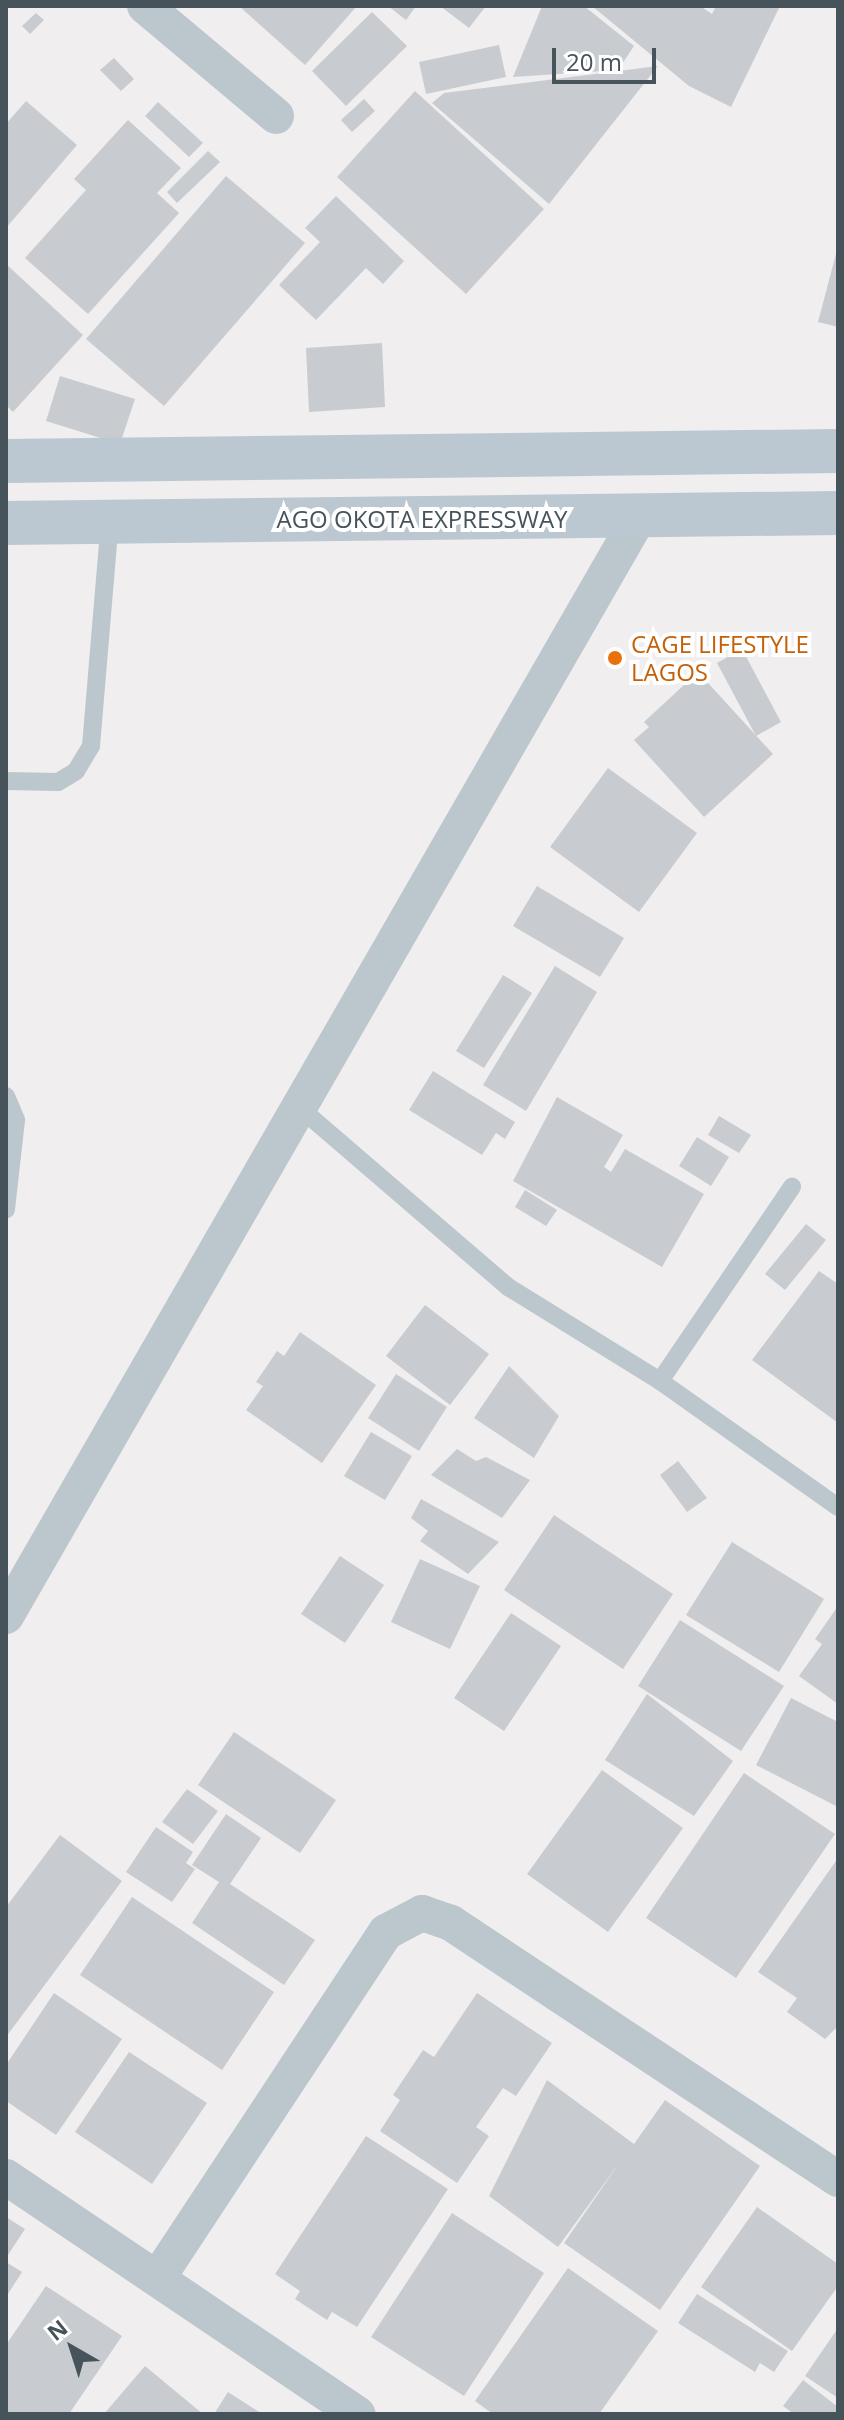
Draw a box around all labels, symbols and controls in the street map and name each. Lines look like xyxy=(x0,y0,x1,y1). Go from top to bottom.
scale bar xyxy=(556,32,660,82)
text: 20 m xyxy=(566,45,622,78)
street label: AGO OKOTA EXPRESSWAY xyxy=(276,505,568,533)
place label: CAGE LIFESTYLE LAGOS xyxy=(631,630,809,686)
marker: CAGE LIFESTYLE LAGOS xyxy=(606,649,624,667)
north arrow xyxy=(32,2308,112,2388)
text: N xyxy=(40,2312,73,2347)

